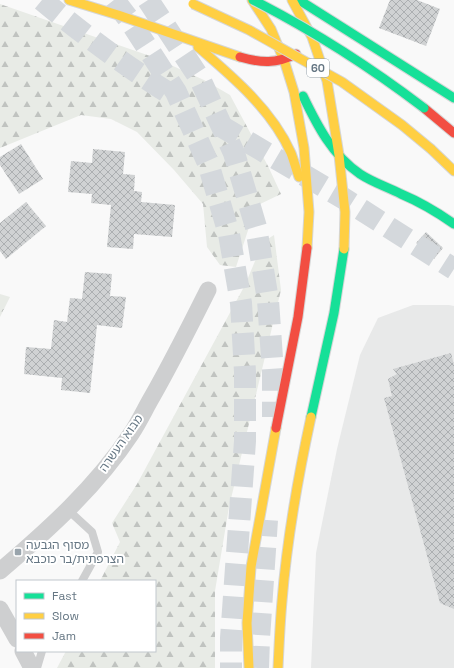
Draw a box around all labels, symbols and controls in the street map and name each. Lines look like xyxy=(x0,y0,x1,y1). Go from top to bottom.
road number: 60 xyxy=(307,59,329,77)
street label: מבוא העשרה xyxy=(95,411,147,475)
place label: מסוף הגבעה הצרפתית/בר כוכבא xyxy=(26,537,124,567)
marker: מסוף הגבעה הצרפתית/בר כוכבא xyxy=(13,547,23,557)
legend xyxy=(16,580,156,652)
text: Fast xyxy=(52,588,77,604)
text: Slow xyxy=(52,608,79,624)
text: Jam xyxy=(52,628,76,644)

